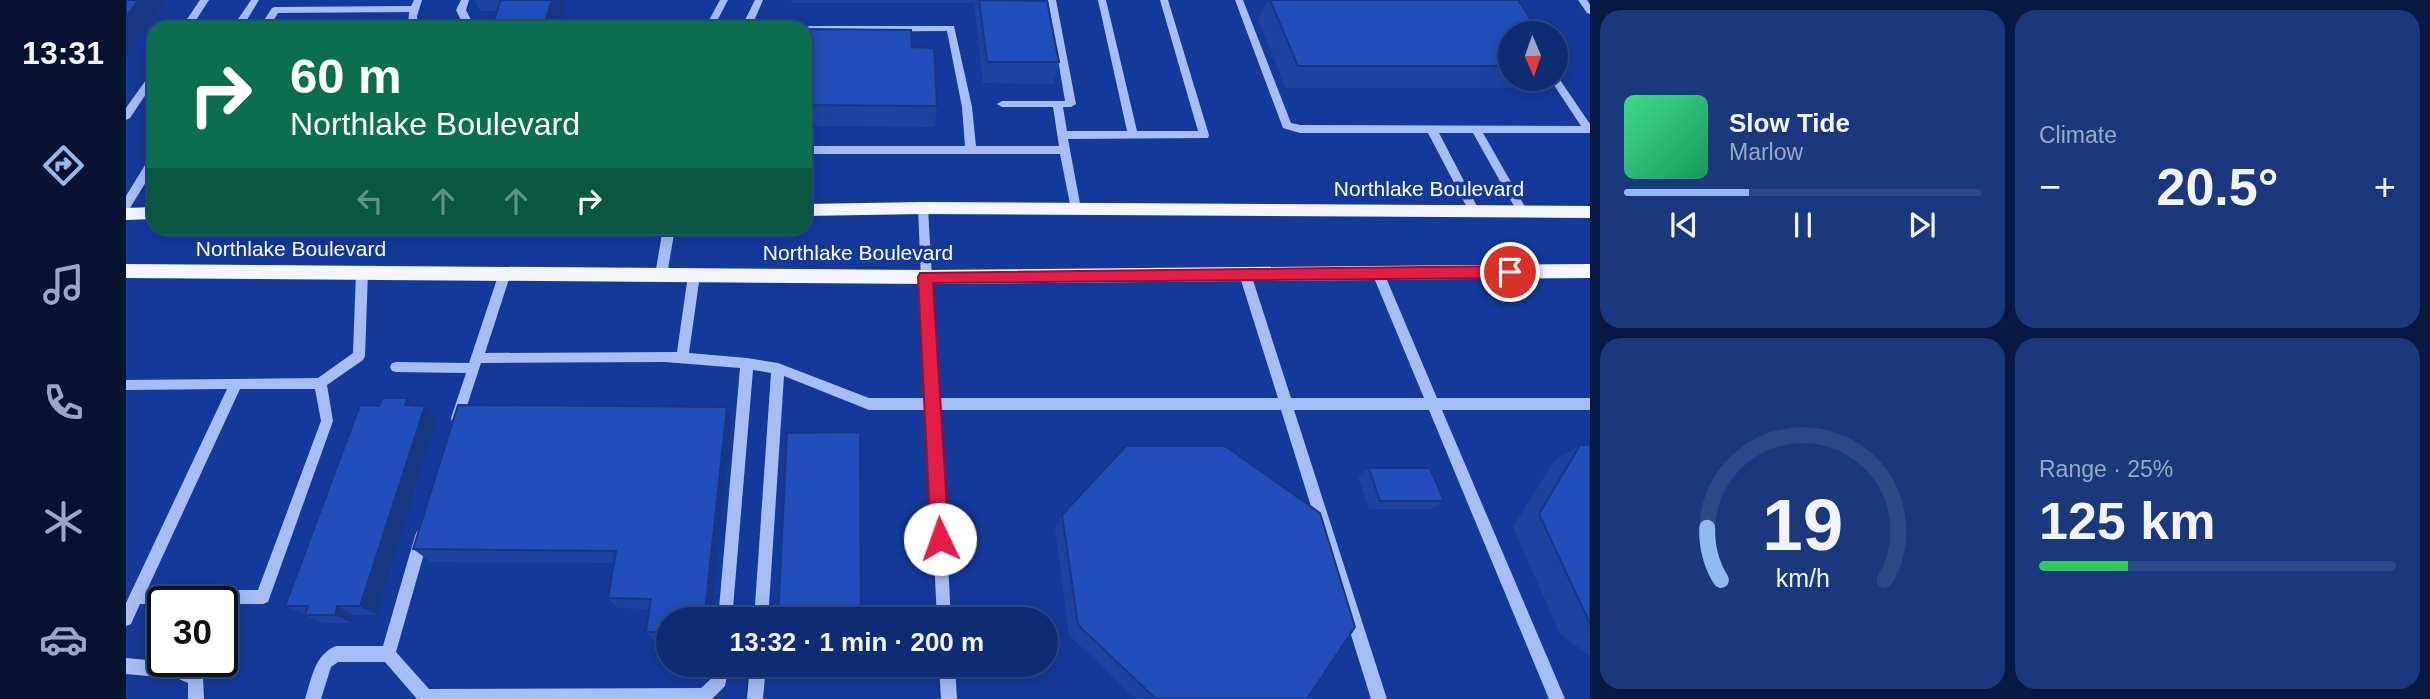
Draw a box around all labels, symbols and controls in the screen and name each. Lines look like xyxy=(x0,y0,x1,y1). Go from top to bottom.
north arrow xyxy=(1498,21,1568,91)
map controls xyxy=(1498,21,1568,91)
text: 13:31 xyxy=(22,35,104,71)
icon: right xyxy=(175,49,266,140)
text: 60 m xyxy=(290,49,402,103)
text: Northlake Boulevard xyxy=(290,106,580,142)
text: Slow Tide xyxy=(1729,108,1850,138)
text: Climate xyxy=(2039,122,2117,148)
text: Marlow xyxy=(1729,139,1803,165)
icon: directions xyxy=(39,141,88,190)
text: 20.5° xyxy=(2156,158,2279,216)
text: − xyxy=(2039,166,2061,208)
text: + xyxy=(2374,166,2396,208)
street label: Northlake Boulevard xyxy=(1334,177,1524,200)
icon: left xyxy=(351,182,389,220)
icon: ahead xyxy=(424,182,462,220)
icon: ahead xyxy=(497,182,535,220)
icon: right xyxy=(570,182,608,220)
icon: previous xyxy=(1665,206,1703,244)
icon: pause xyxy=(1784,206,1822,244)
icon: next xyxy=(1903,206,1941,244)
street label: Northlake Boulevard xyxy=(196,237,386,260)
street label: Northlake Boulevard xyxy=(763,241,953,264)
pin xyxy=(1480,242,1540,302)
icon: arrive xyxy=(1491,253,1529,291)
icon: music xyxy=(39,260,88,309)
icon: phone xyxy=(39,378,88,427)
text: Range · 25% xyxy=(2039,456,2173,482)
text: 19 xyxy=(1762,484,1843,565)
text: 125 km xyxy=(2039,492,2215,550)
icon: climate xyxy=(39,497,88,546)
position arrow xyxy=(903,502,977,576)
text: km/h xyxy=(1775,563,1830,591)
speed limit sign: 30 xyxy=(147,586,238,677)
icon: car xyxy=(39,615,88,664)
text: 13:32 · 1 min · 200 m xyxy=(730,627,984,657)

